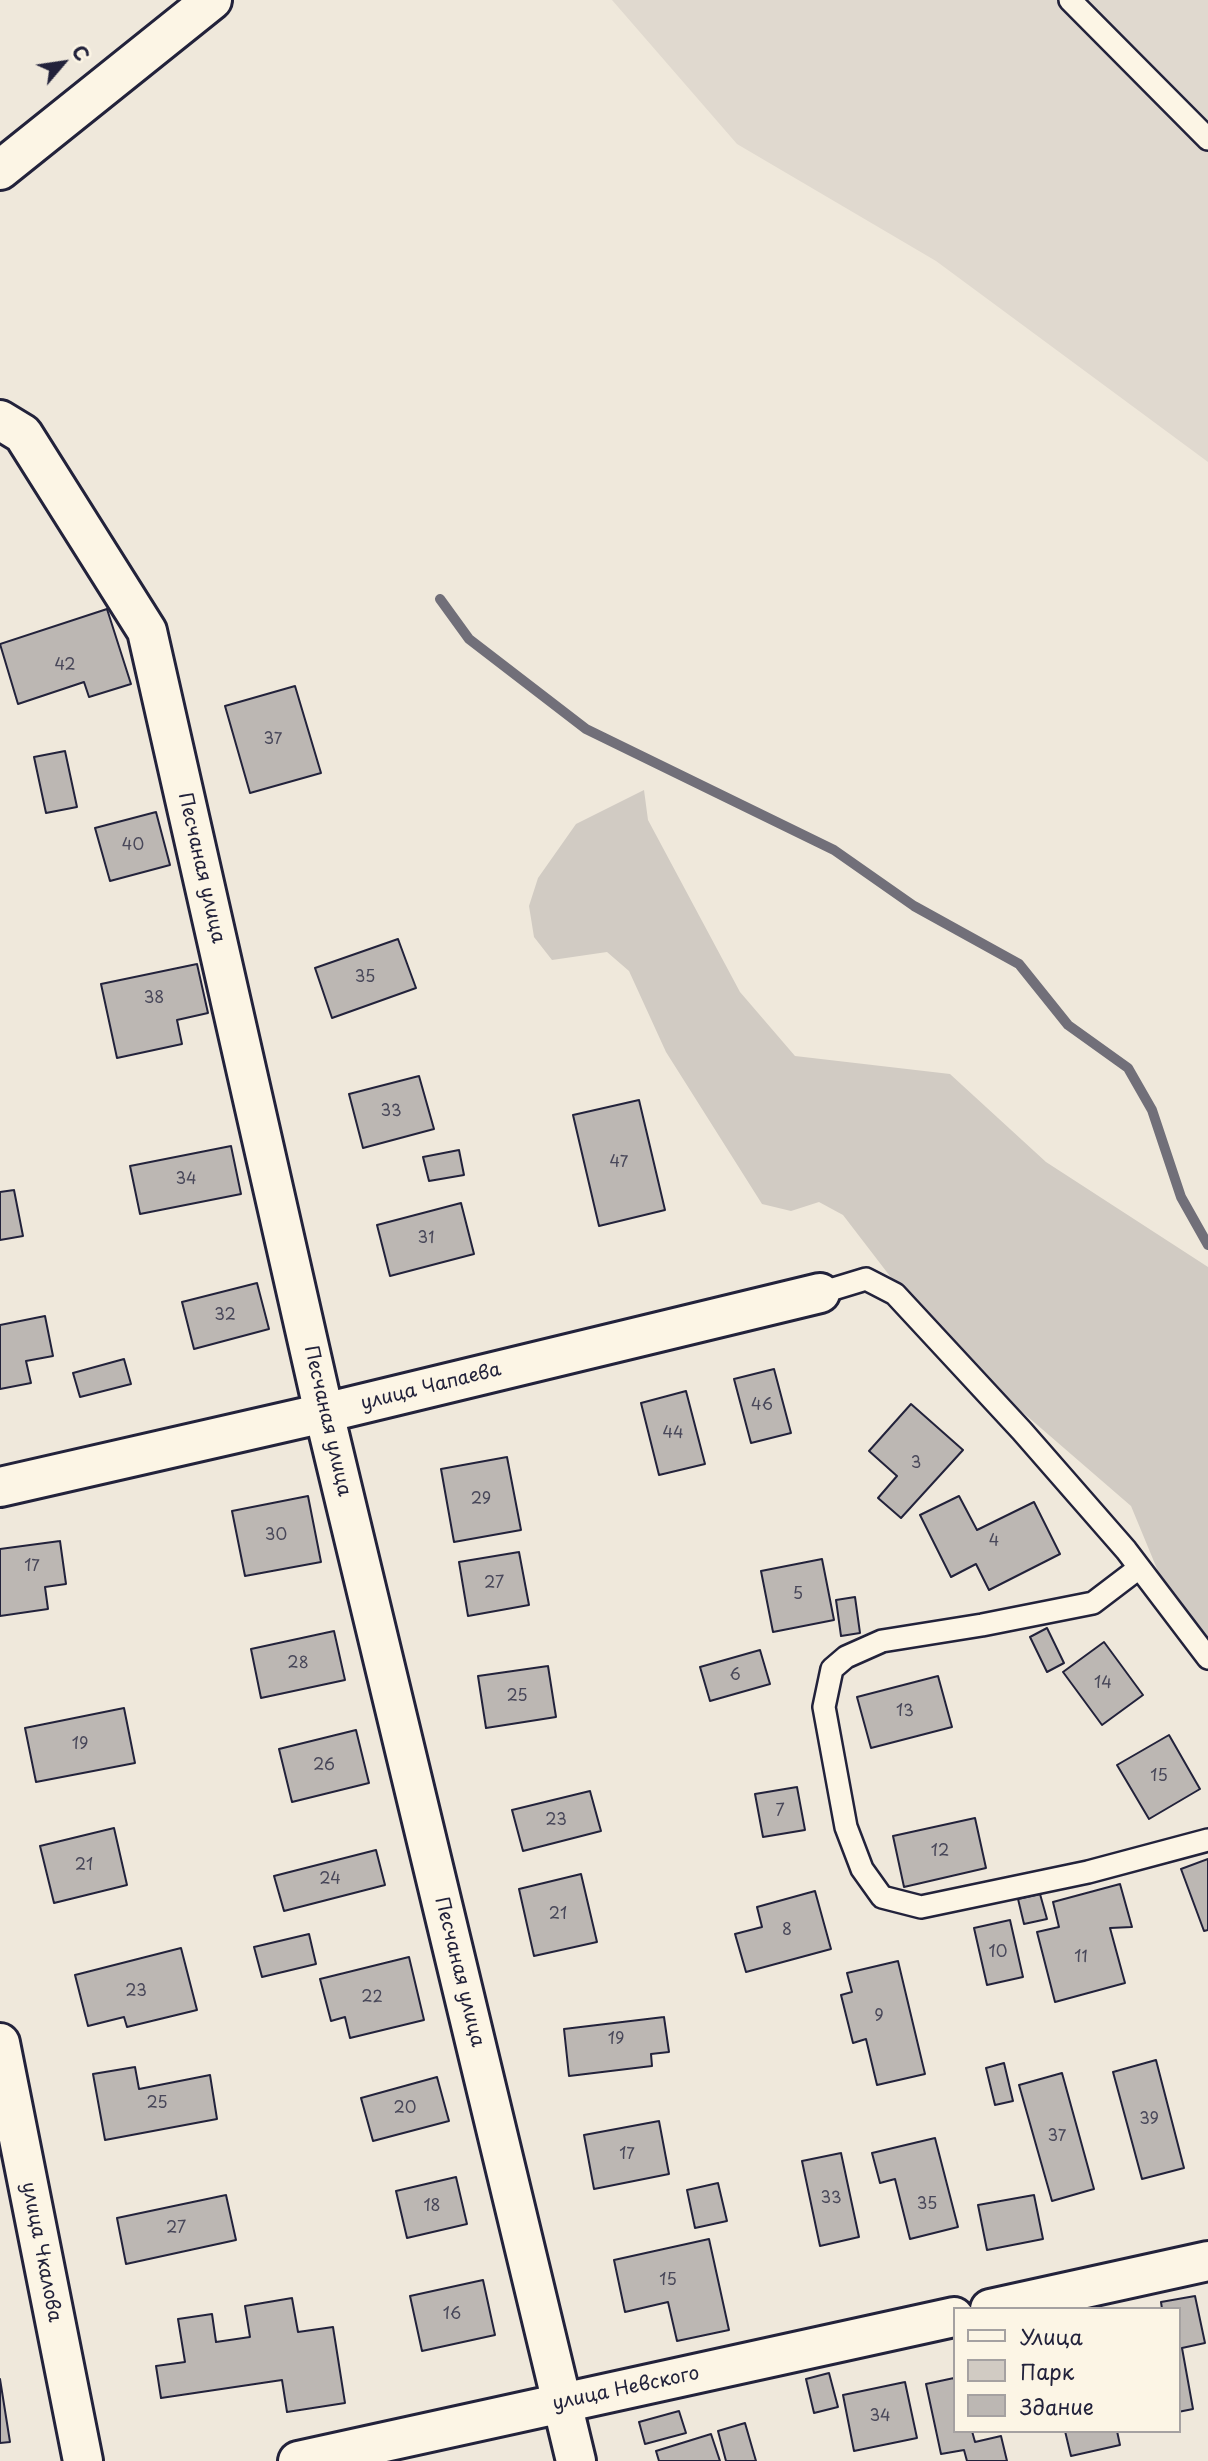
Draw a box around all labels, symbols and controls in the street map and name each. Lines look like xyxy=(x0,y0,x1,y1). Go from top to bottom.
north arrow xyxy=(28,28,98,98)
text: С xyxy=(66,40,97,66)
house number: 42 xyxy=(54,656,76,676)
house number: 37 xyxy=(264,730,282,750)
street label: Песчаная улица xyxy=(173,791,229,945)
house number: 40 xyxy=(122,836,144,856)
house number: 35 xyxy=(355,968,375,988)
house number: 38 xyxy=(144,989,164,1009)
house number: 33 xyxy=(380,1102,402,1122)
house number: 47 xyxy=(610,1153,628,1173)
house number: 34 xyxy=(175,1170,197,1190)
house number: 31 xyxy=(418,1229,434,1249)
house number: 32 xyxy=(214,1306,236,1326)
street label: Песчаная улица xyxy=(299,1344,355,1498)
street label: улица Чапаева xyxy=(358,1359,504,1415)
house number: 46 xyxy=(751,1396,773,1416)
house number: 44 xyxy=(662,1424,684,1444)
house number: 3 xyxy=(911,1454,921,1474)
house number: 29 xyxy=(471,1490,491,1510)
house number: 30 xyxy=(265,1526,287,1546)
house number: 4 xyxy=(989,1532,999,1552)
house number: 17 xyxy=(24,1557,40,1577)
house number: 27 xyxy=(484,1574,504,1594)
house number: 5 xyxy=(793,1585,803,1605)
house number: 28 xyxy=(287,1654,309,1674)
house number: 6 xyxy=(729,1666,741,1686)
house number: 14 xyxy=(1094,1674,1112,1694)
house number: 25 xyxy=(506,1687,528,1707)
house number: 13 xyxy=(896,1702,914,1722)
house number: 19 xyxy=(72,1735,88,1755)
house number: 26 xyxy=(313,1756,335,1776)
house number: 15 xyxy=(1150,1767,1168,1787)
house number: 7 xyxy=(775,1802,785,1822)
house number: 23 xyxy=(545,1811,567,1831)
house number: 12 xyxy=(931,1842,949,1862)
house number: 21 xyxy=(75,1856,93,1876)
house number: 24 xyxy=(319,1870,341,1890)
street label: Песчаная улица xyxy=(429,1895,489,2049)
house number: 21 xyxy=(549,1905,567,1925)
house number: 8 xyxy=(782,1921,792,1941)
house number: 10 xyxy=(989,1943,1007,1963)
house number: 11 xyxy=(1074,1948,1088,1968)
house number: 23 xyxy=(125,1982,147,2002)
house number: 22 xyxy=(361,1988,383,2008)
house number: 9 xyxy=(874,2007,884,2027)
house number: 19 xyxy=(608,2030,624,2050)
house number: 25 xyxy=(146,2094,168,2114)
house number: 20 xyxy=(394,2099,416,2119)
house number: 39 xyxy=(1139,2110,1159,2130)
house number: 37 xyxy=(1048,2127,1066,2147)
house number: 17 xyxy=(619,2145,635,2165)
street label: улица Чкалова xyxy=(16,2180,66,2324)
house number: 33 xyxy=(820,2189,842,2209)
house number: 35 xyxy=(917,2195,937,2215)
house number: 18 xyxy=(423,2197,441,2217)
house number: 27 xyxy=(166,2219,186,2239)
house number: 15 xyxy=(659,2271,677,2291)
house number: 16 xyxy=(443,2305,461,2325)
legend xyxy=(953,2307,1180,2433)
text: Улица xyxy=(1020,2320,1083,2352)
text: Парк xyxy=(1020,2355,1074,2387)
street label: улица Невского xyxy=(551,2362,701,2416)
text: Здание xyxy=(1020,2390,1094,2422)
house number: 34 xyxy=(869,2407,891,2427)

